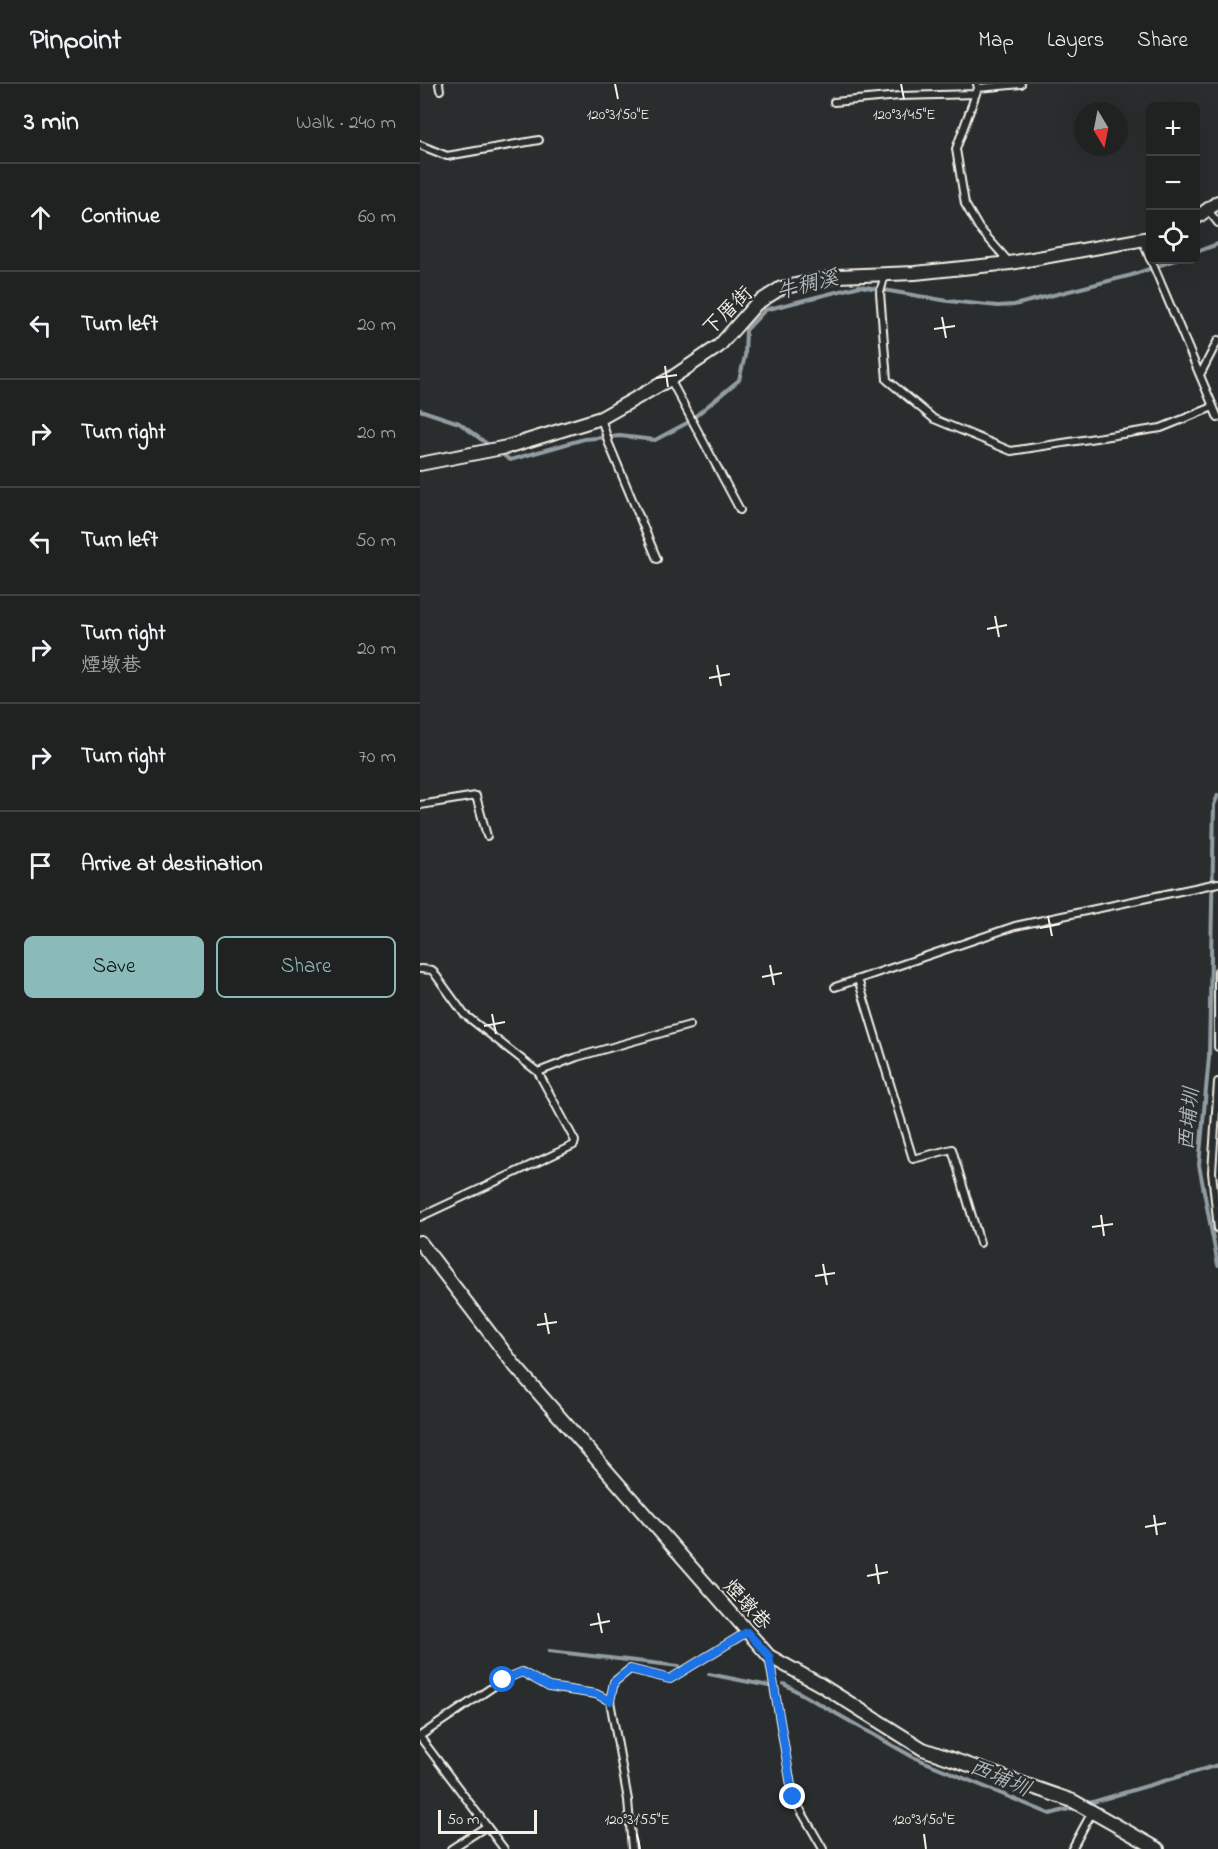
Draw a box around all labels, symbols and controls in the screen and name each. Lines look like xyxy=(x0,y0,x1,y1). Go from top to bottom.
text: Pinpoint xyxy=(30,21,121,62)
text: Map xyxy=(978,26,1014,56)
text: Layers xyxy=(1047,26,1104,56)
text: Share xyxy=(1137,26,1188,56)
north arrow xyxy=(1074,102,1128,156)
map controls xyxy=(1146,102,1200,264)
button: + xyxy=(1146,102,1200,156)
text: 3 min xyxy=(24,104,79,142)
text: 120°31'50"E xyxy=(587,104,649,126)
text: 120°31'45"E xyxy=(873,104,935,126)
text: Walk · 240 m xyxy=(296,109,396,138)
button: − xyxy=(1146,156,1200,210)
icon: ahead xyxy=(24,201,57,234)
text: Continue xyxy=(81,201,160,233)
text: 60 m xyxy=(358,203,396,232)
button: locate xyxy=(1146,210,1200,264)
water label: 牛稠溪 xyxy=(773,264,843,308)
street label: 下厝街 xyxy=(697,281,760,343)
icon: left xyxy=(24,309,57,342)
text: Turn left xyxy=(81,309,158,341)
text: 20 m xyxy=(357,311,396,340)
icon: right xyxy=(24,417,57,450)
text: Turn right xyxy=(81,417,166,449)
text: 20 m xyxy=(357,419,396,448)
icon: left xyxy=(24,525,57,558)
text: Turn left xyxy=(81,525,158,557)
text: 50 m xyxy=(355,527,396,556)
text: Turn right xyxy=(81,618,166,650)
icon: right xyxy=(24,633,57,666)
text: 20 m xyxy=(357,635,396,664)
text: 煙墩巷 xyxy=(81,652,141,681)
icon: right xyxy=(24,741,57,774)
text: Turn right xyxy=(81,741,166,773)
text: 70 m xyxy=(359,743,396,772)
icon: arrive xyxy=(24,849,57,882)
text: Arrive at destination xyxy=(81,849,263,881)
button: Save xyxy=(24,936,204,998)
button: Share xyxy=(216,936,396,998)
water label: 西埔圳 xyxy=(1172,1084,1208,1152)
street label: 煙墩巷 xyxy=(715,1574,778,1638)
route start xyxy=(489,1666,515,1692)
water label: 西埔圳 xyxy=(964,1753,1036,1806)
route end xyxy=(779,1783,805,1809)
scale bar xyxy=(438,1807,537,1834)
text: 50 m xyxy=(447,1808,479,1832)
text: 120°31'55"E xyxy=(604,1809,670,1831)
text: 120°31'50"E xyxy=(893,1809,955,1831)

